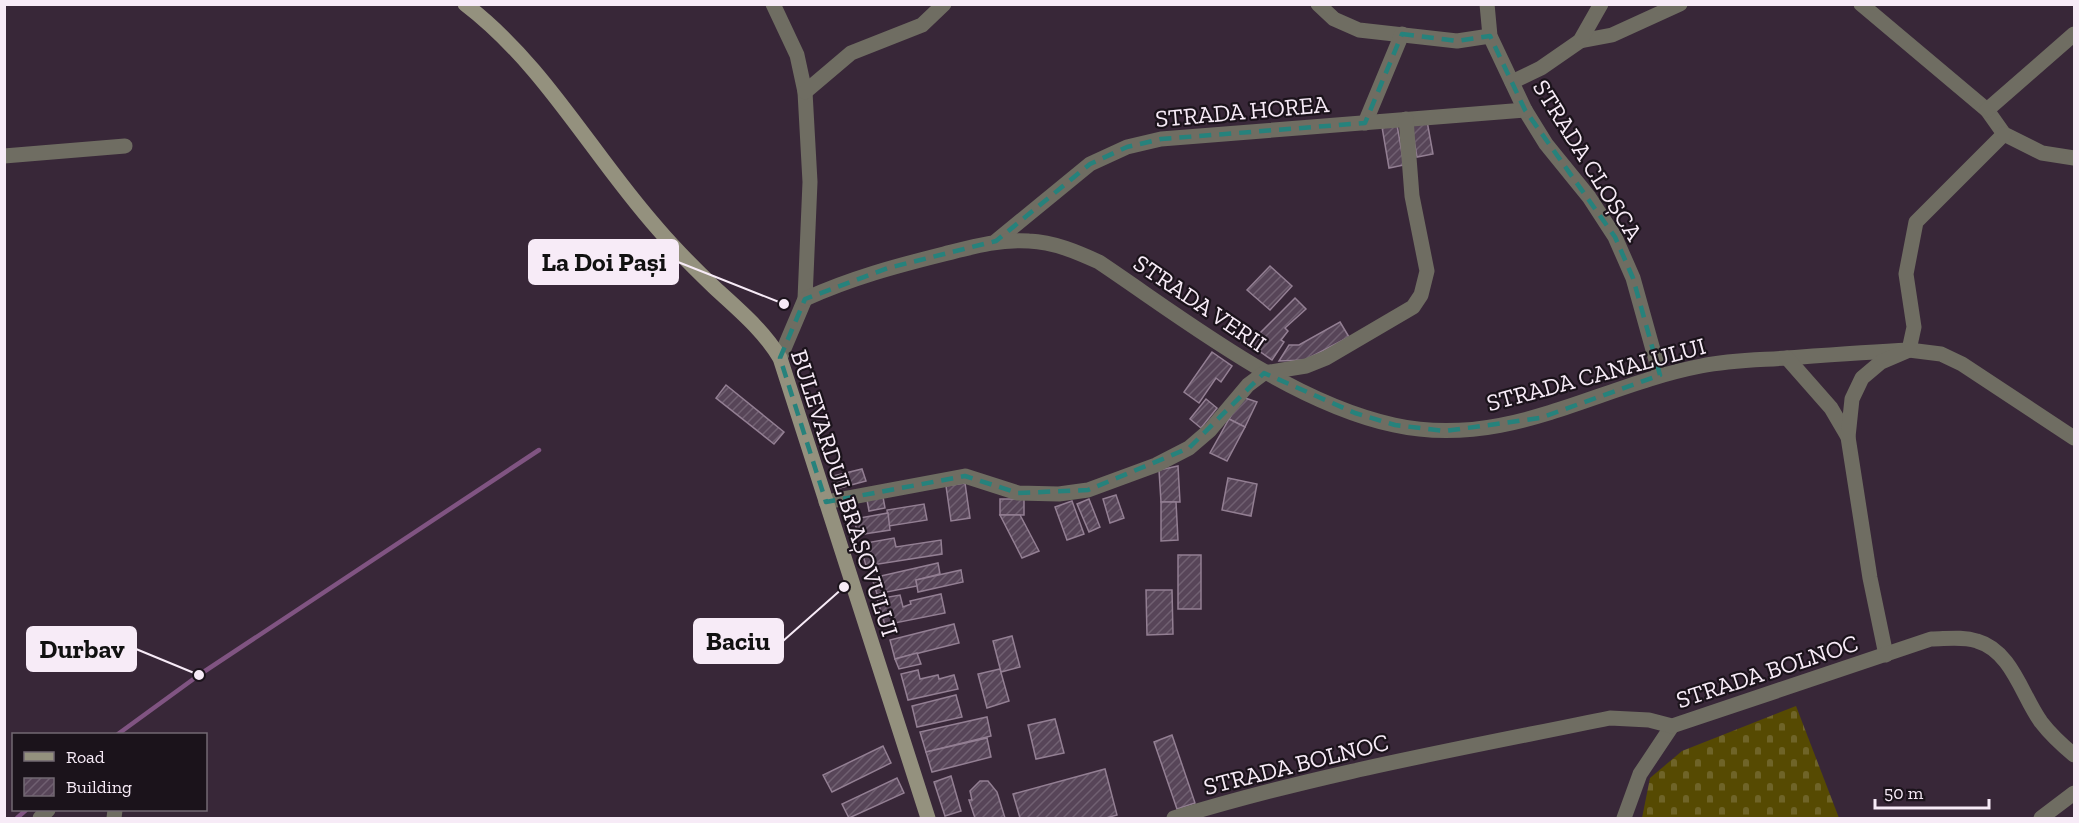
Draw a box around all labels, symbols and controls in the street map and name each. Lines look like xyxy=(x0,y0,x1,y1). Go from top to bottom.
street label: STRADA CLOȘCA xyxy=(1527,74,1649,246)
street label: STRADA HOREA xyxy=(1154,89,1330,133)
callout: La Doi Pași xyxy=(529,240,678,284)
text: La Doi Pași xyxy=(541,246,667,278)
street label: STRADA VERII xyxy=(1128,248,1272,358)
street label: STRADA CANALULUI xyxy=(1483,331,1709,417)
street label: BULEVARDUL BRAȘOVULUI xyxy=(785,346,905,640)
callout: Baciu xyxy=(694,619,783,663)
text: Baciu xyxy=(706,625,770,657)
callout: Durbav xyxy=(27,627,136,671)
street label: STRADA BOLNOC xyxy=(1672,628,1862,714)
text: Durbav xyxy=(39,633,125,665)
street label: STRADA BOLNOC xyxy=(1200,727,1392,801)
legend xyxy=(12,733,207,811)
text: Road xyxy=(66,746,105,768)
scale bar xyxy=(1875,772,1989,810)
text: Building xyxy=(66,776,132,798)
text: 50 m xyxy=(1884,782,1924,804)

